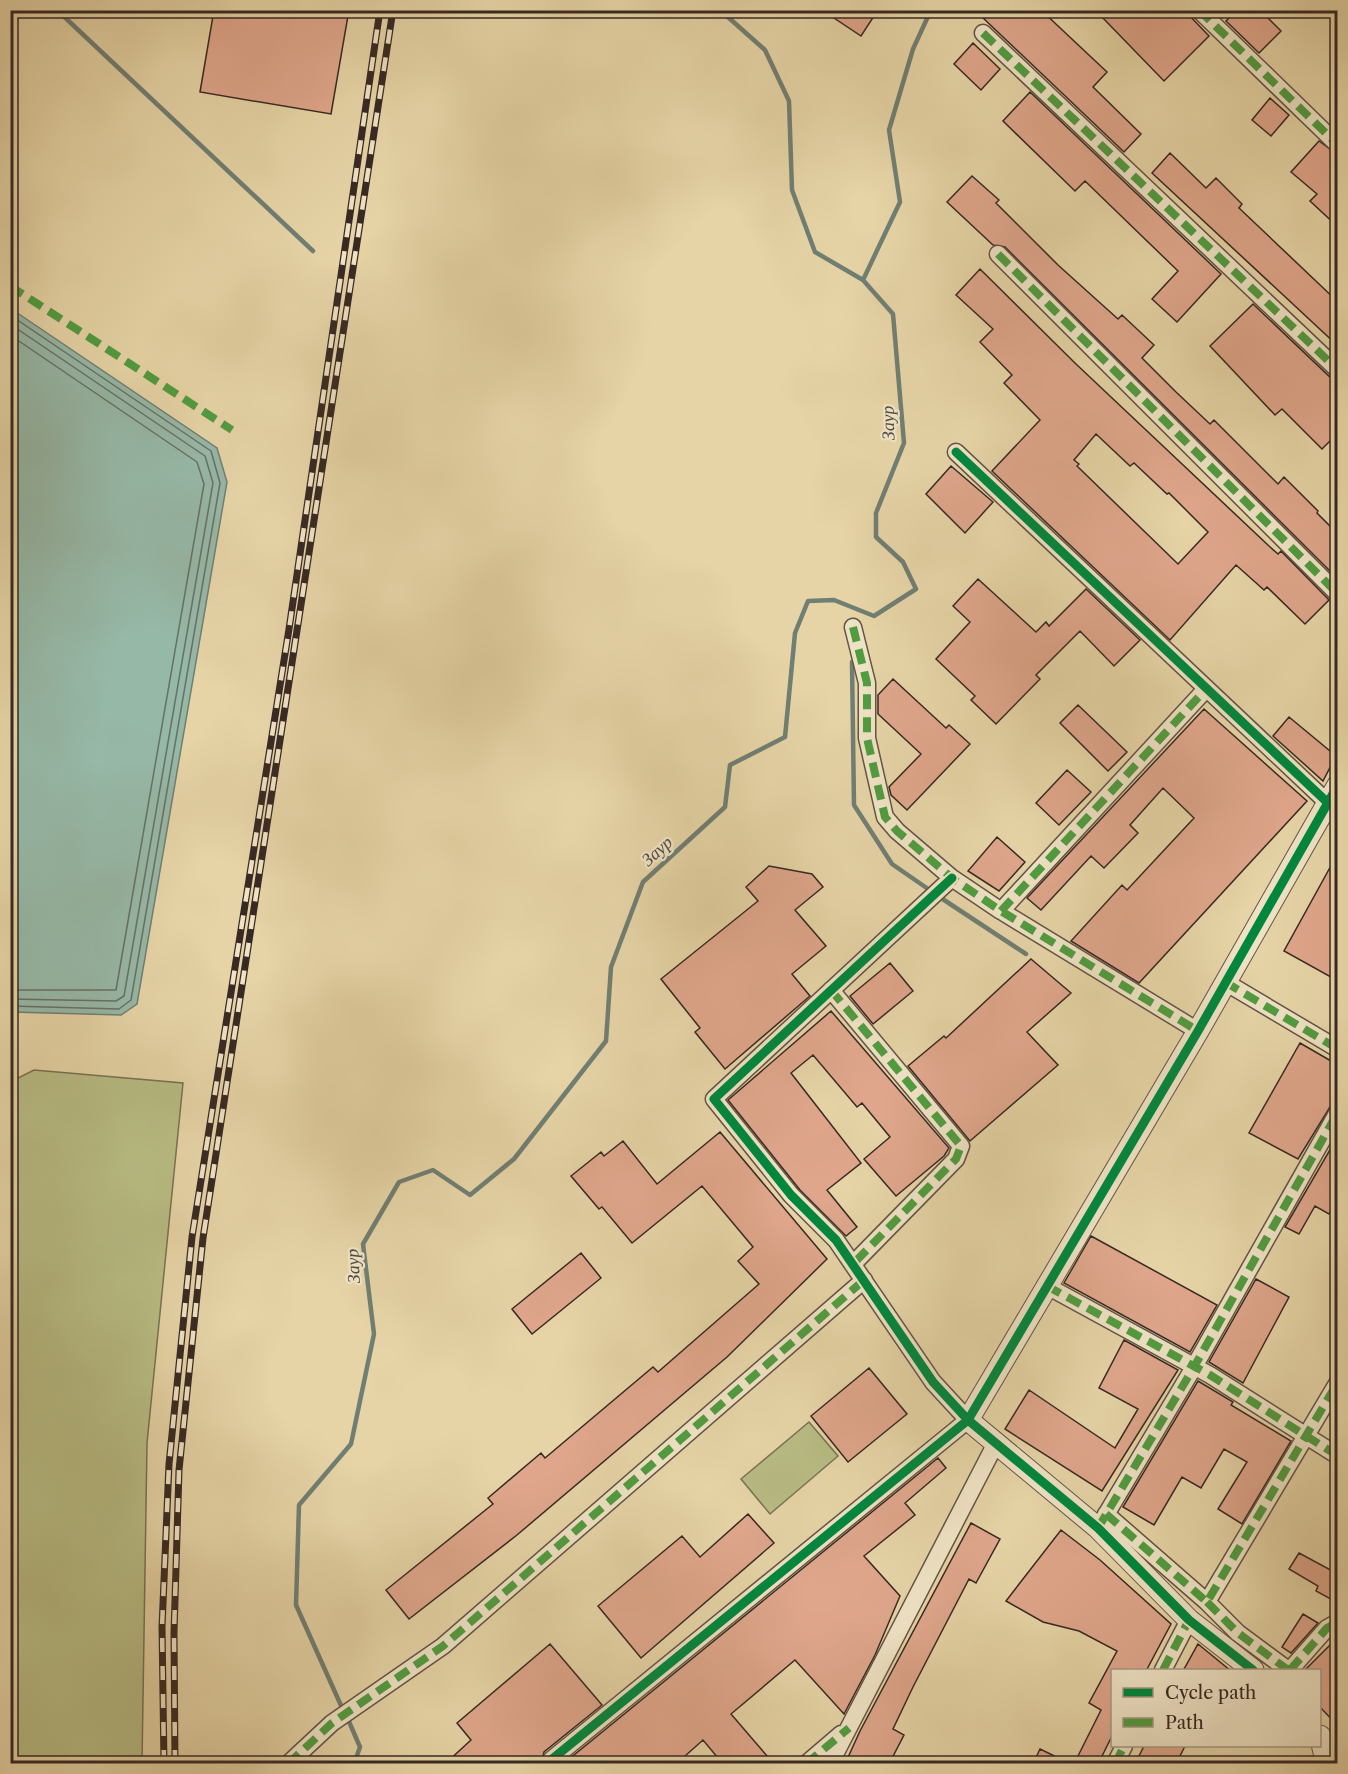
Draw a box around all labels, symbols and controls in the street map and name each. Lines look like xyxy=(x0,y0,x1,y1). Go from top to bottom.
water label: Заур xyxy=(876,405,900,441)
water label: Заур xyxy=(637,831,677,871)
water label: Заур xyxy=(341,1248,365,1284)
legend xyxy=(1111,1669,1321,1747)
text: Cycle path xyxy=(1165,1682,1256,1704)
text: Path xyxy=(1165,1712,1204,1734)

